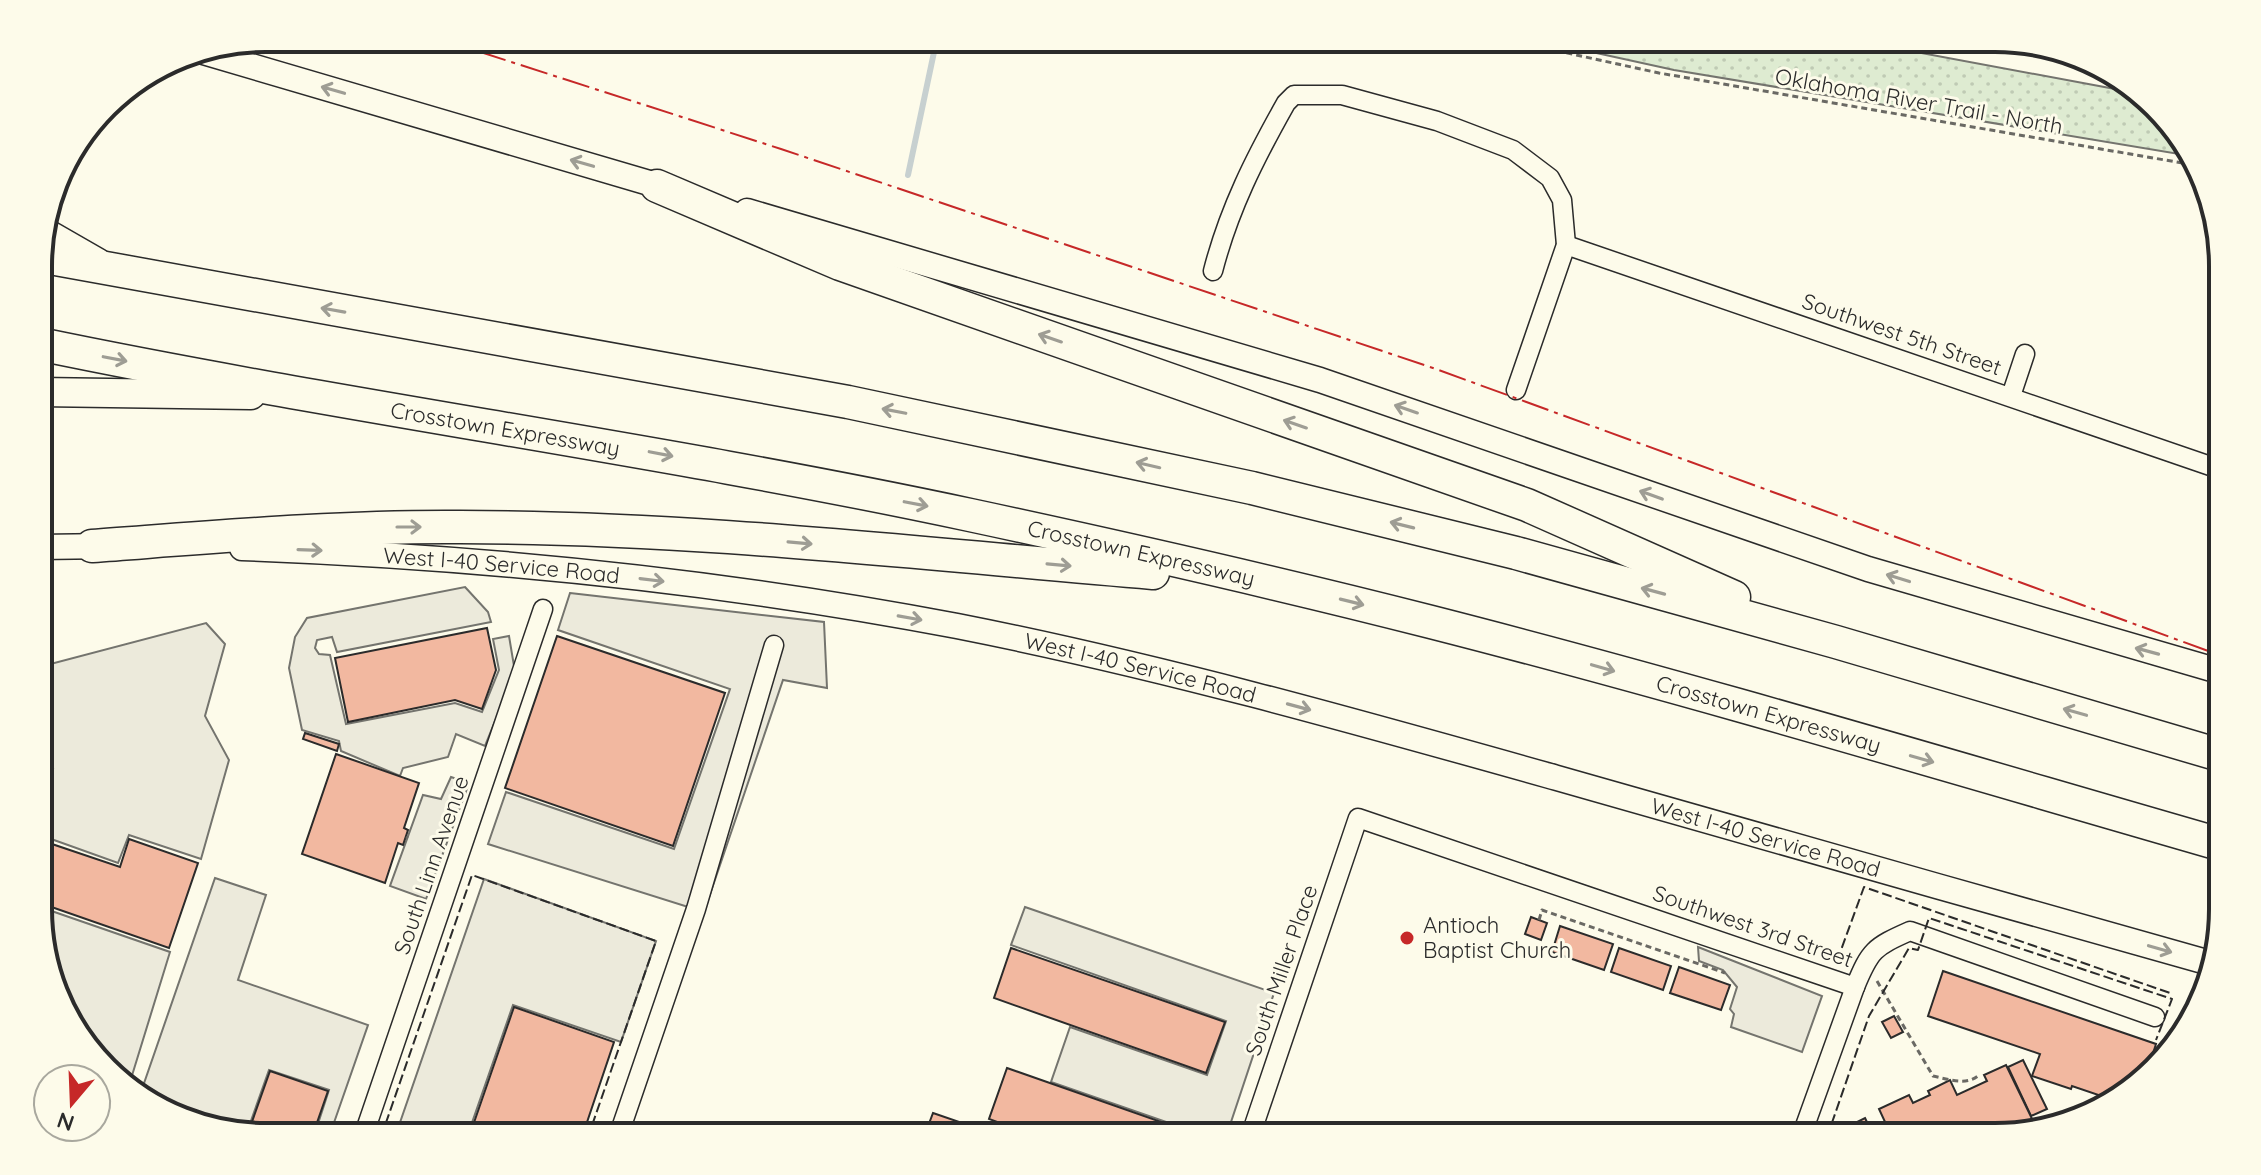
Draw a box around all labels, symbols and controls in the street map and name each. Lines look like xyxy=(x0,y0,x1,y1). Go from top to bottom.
street label: Oklahoma River Trail - North xyxy=(1773,62,2065,140)
one-way arrow xyxy=(320,82,346,97)
one-way arrow xyxy=(570,155,596,170)
street label: Southwest 5th Street xyxy=(1799,287,2005,381)
one-way arrow xyxy=(320,301,346,316)
one-way arrow xyxy=(1037,329,1062,344)
one-way arrow xyxy=(102,352,128,367)
street label: Crosstown Expressway xyxy=(388,396,622,462)
one-way arrow xyxy=(1393,401,1418,416)
one-way arrow xyxy=(882,403,908,418)
one-way arrow xyxy=(1283,415,1308,430)
one-way arrow xyxy=(648,447,673,462)
one-way arrow xyxy=(1136,457,1162,472)
one-way arrow xyxy=(1639,487,1664,501)
one-way arrow xyxy=(903,498,928,513)
street label: Crosstown Expressway xyxy=(1025,514,1258,592)
one-way arrow xyxy=(1389,517,1415,532)
one-way arrow xyxy=(395,519,422,535)
one-way arrow xyxy=(786,536,813,551)
street label: West I-40 Service Road xyxy=(382,541,621,589)
one-way arrow xyxy=(296,543,323,558)
one-way arrow xyxy=(1045,558,1072,573)
one-way arrow xyxy=(1885,570,1911,585)
one-way arrow xyxy=(639,573,664,588)
one-way arrow xyxy=(1641,583,1667,598)
one-way arrow xyxy=(1338,596,1364,611)
one-way arrow xyxy=(896,611,922,626)
street label: West I-40 Service Road xyxy=(1022,626,1259,709)
one-way arrow xyxy=(2135,643,2161,658)
one-way arrow xyxy=(1590,661,1616,676)
street label: Crosstown Expressway xyxy=(1653,669,1884,759)
one-way arrow xyxy=(1286,700,1312,715)
one-way arrow xyxy=(2063,704,2088,718)
one-way arrow xyxy=(1908,752,1934,767)
street label: South Linn Avenue xyxy=(387,772,475,958)
street label: West I-40 Service Road xyxy=(1648,791,1884,883)
street label: Southwest 3rd Street xyxy=(1649,879,1857,973)
street label: South Miller Place xyxy=(1239,881,1323,1059)
place label: Antioch Baptist Church xyxy=(1423,911,1571,964)
marker: Antioch Baptist Church xyxy=(1398,929,1416,947)
one-way arrow xyxy=(2147,942,2173,957)
north arrow xyxy=(32,1063,112,1143)
text: N xyxy=(53,1106,78,1138)

